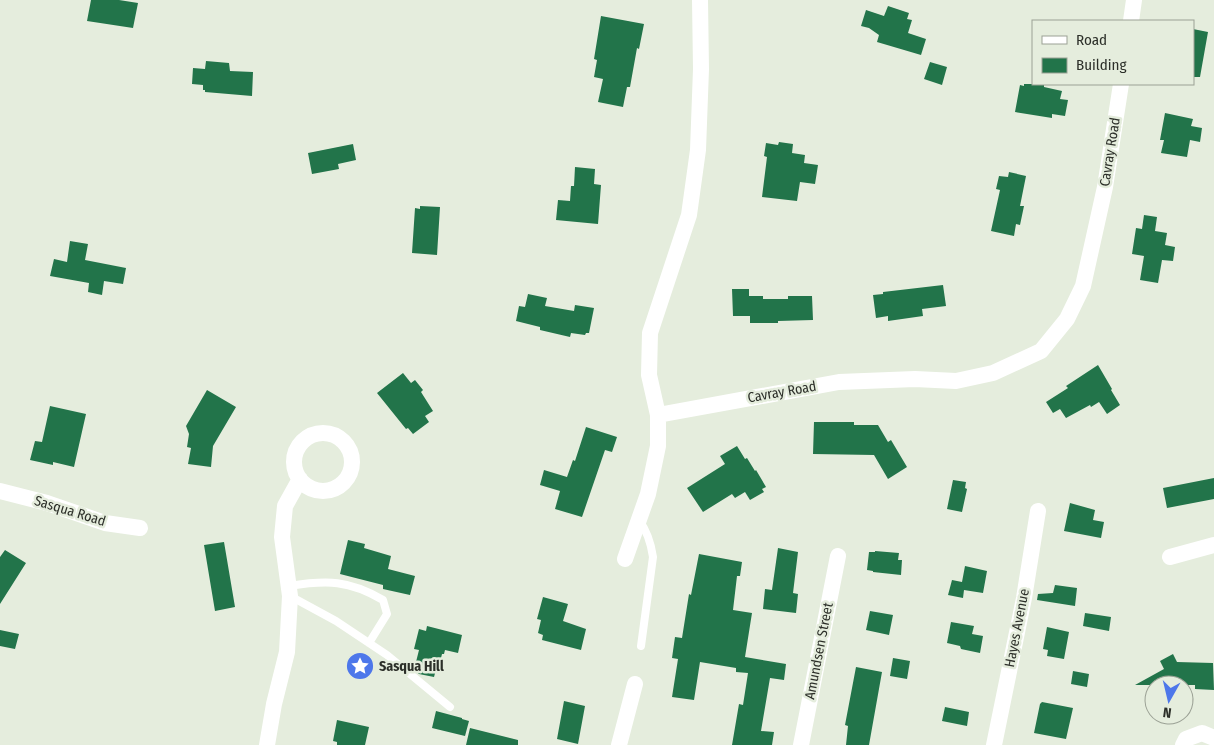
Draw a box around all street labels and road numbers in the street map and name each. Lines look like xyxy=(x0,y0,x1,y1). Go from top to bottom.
street label: Cavray Road xyxy=(1096,116,1124,188)
street label: Cavray Road xyxy=(746,378,818,406)
street label: Sasqua Road xyxy=(32,492,108,530)
street label: Hayes Avenue xyxy=(1001,587,1033,669)
street label: Amundsen Street xyxy=(801,601,837,701)

